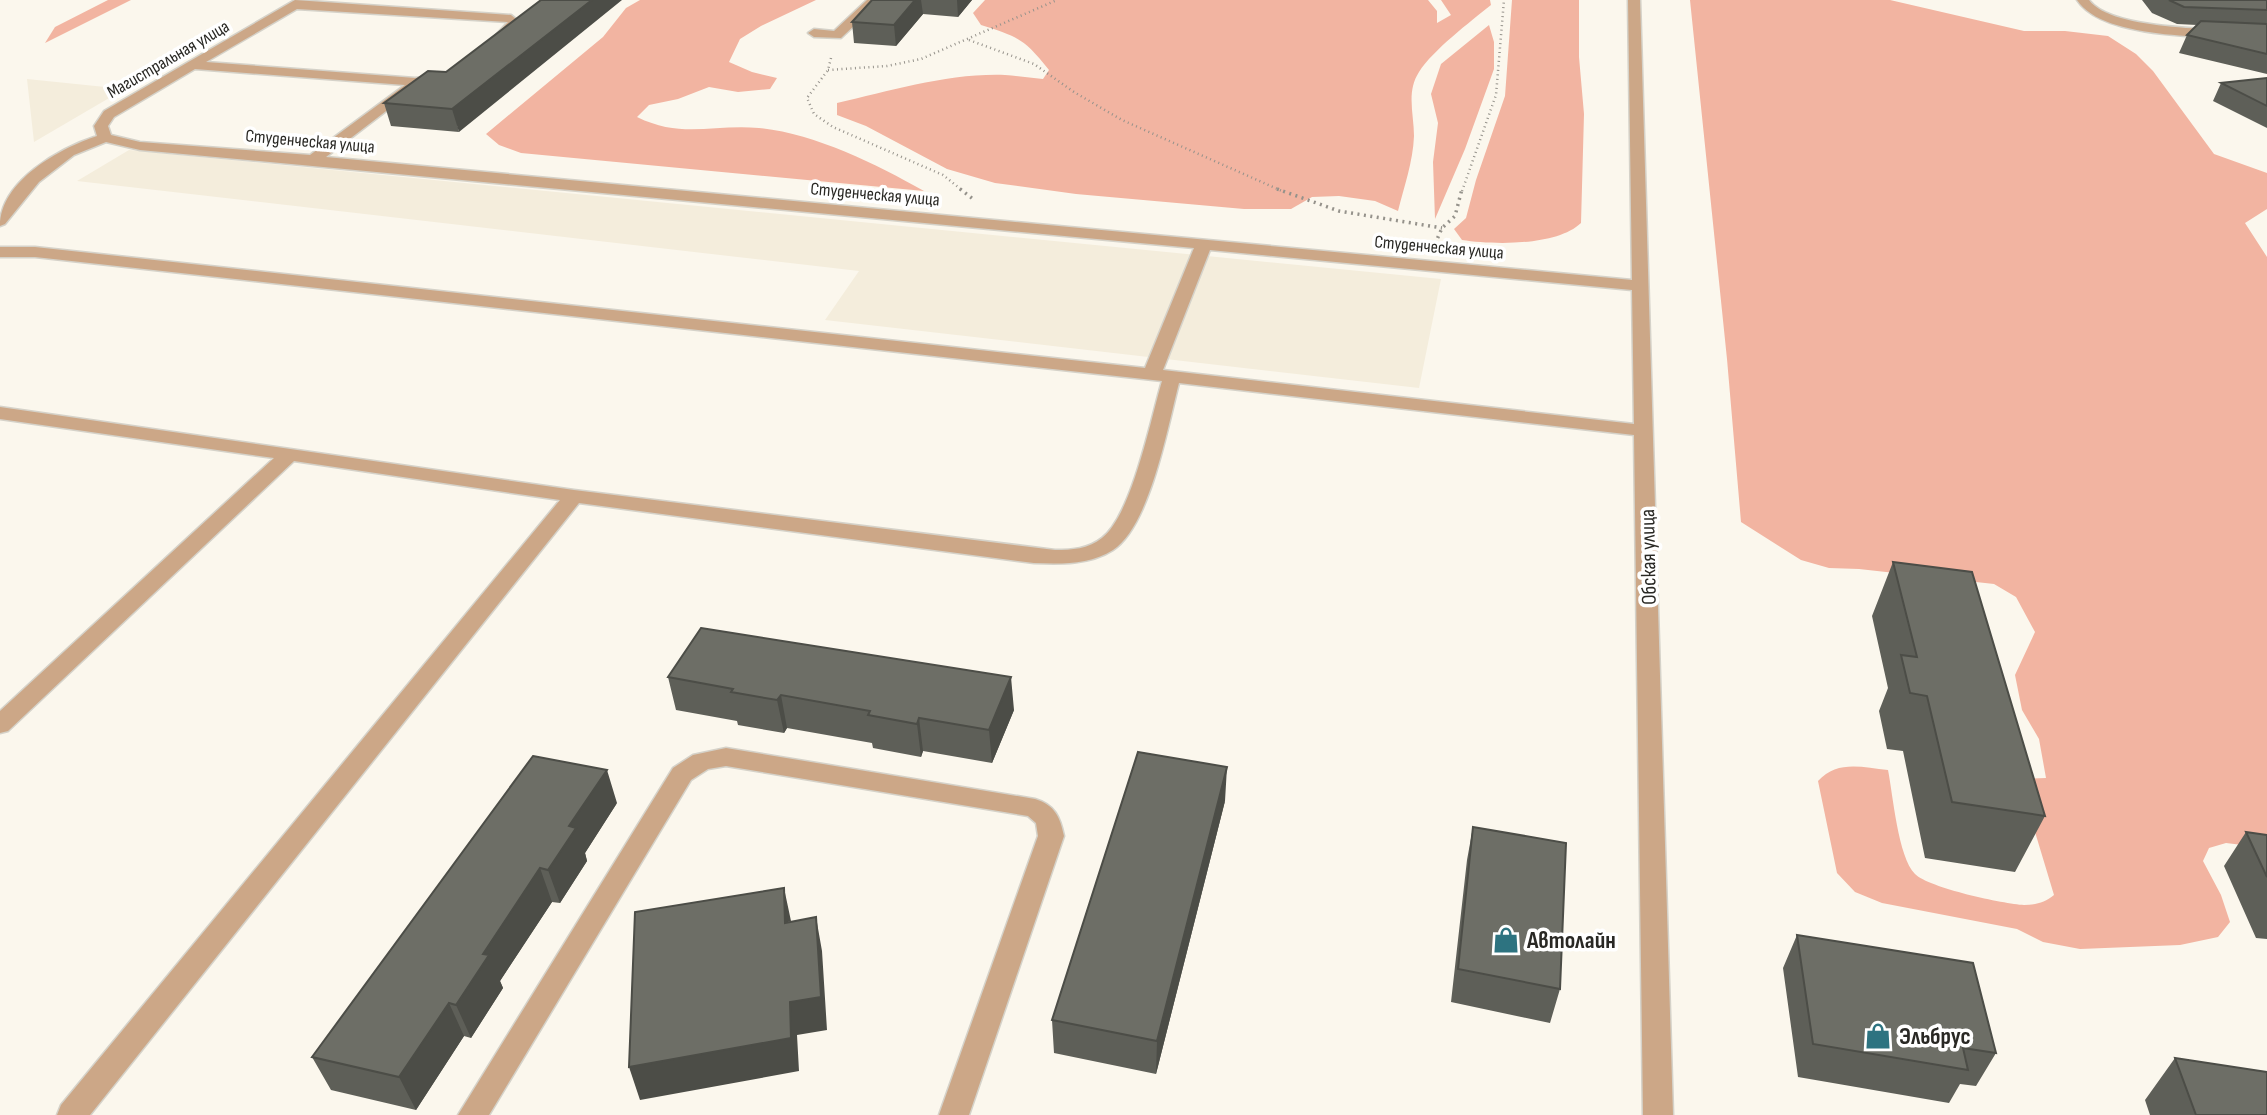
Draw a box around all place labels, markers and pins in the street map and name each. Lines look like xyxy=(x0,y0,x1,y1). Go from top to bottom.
shop icon: Автолайн xyxy=(1491,925,1521,955)
place label: Автолайн xyxy=(1526,926,1616,955)
shop icon: Эльбрус xyxy=(1863,1021,1893,1051)
place label: Эльбрус xyxy=(1899,1022,1971,1051)

